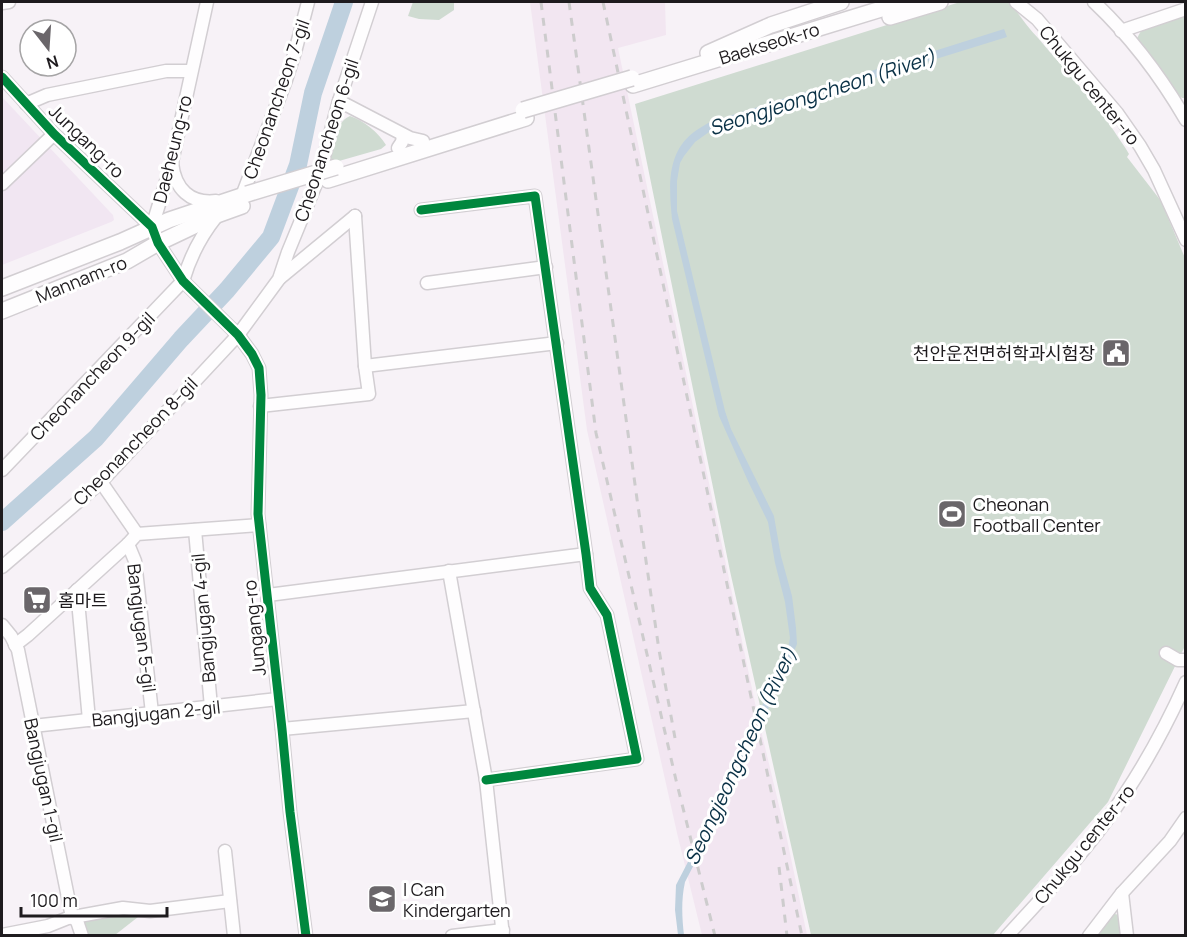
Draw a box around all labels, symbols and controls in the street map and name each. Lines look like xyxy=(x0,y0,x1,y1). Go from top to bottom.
street label: Cheonancheon 7-gil xyxy=(237,16,315,182)
street label: Baekseok-ro xyxy=(716,16,822,70)
north arrow xyxy=(18,18,78,78)
street label: Chukgu center-ro xyxy=(1034,20,1146,150)
water label: Seongjeongcheon (River) xyxy=(705,43,939,141)
text: N xyxy=(44,50,61,75)
street label: Cheonancheon 6-gil xyxy=(288,55,364,225)
street label: Daeheung-ro xyxy=(147,93,197,205)
street label: Jungang-ro xyxy=(44,99,130,183)
street label: Mannam-ro xyxy=(32,250,130,308)
street label: Cheonancheon 9-gil xyxy=(24,307,160,445)
public building icon: 천안운전면허학과시험장 xyxy=(1100,337,1132,369)
place label: 천안운전면허학과시험장 xyxy=(913,341,1095,365)
street label: Cheonancheon 8-gil xyxy=(68,372,202,510)
place label: Cheonan Football Center xyxy=(973,492,1101,537)
sports icon: Cheonan Football Center xyxy=(936,498,968,530)
street label: Bangjugan 4-gil xyxy=(185,552,221,684)
street label: Bangjugan 5-gil xyxy=(122,562,162,694)
street label: Jungang-ro xyxy=(237,579,271,677)
supermarket icon: 홈마트 xyxy=(21,584,53,616)
place label: 홈마트 xyxy=(58,588,108,612)
water label: Seongjeongcheon (River) xyxy=(678,643,802,869)
street label: Bangjugan 2-gil xyxy=(90,694,222,732)
street label: Bangjugan 1-gil xyxy=(19,716,69,844)
street label: Chukgu center-ro xyxy=(1028,779,1140,909)
place label: I Can Kindergarten xyxy=(403,877,511,922)
scale bar xyxy=(21,880,166,918)
school or university icon: I Can Kindergarten xyxy=(366,883,398,915)
text: 100 m xyxy=(30,888,78,912)

